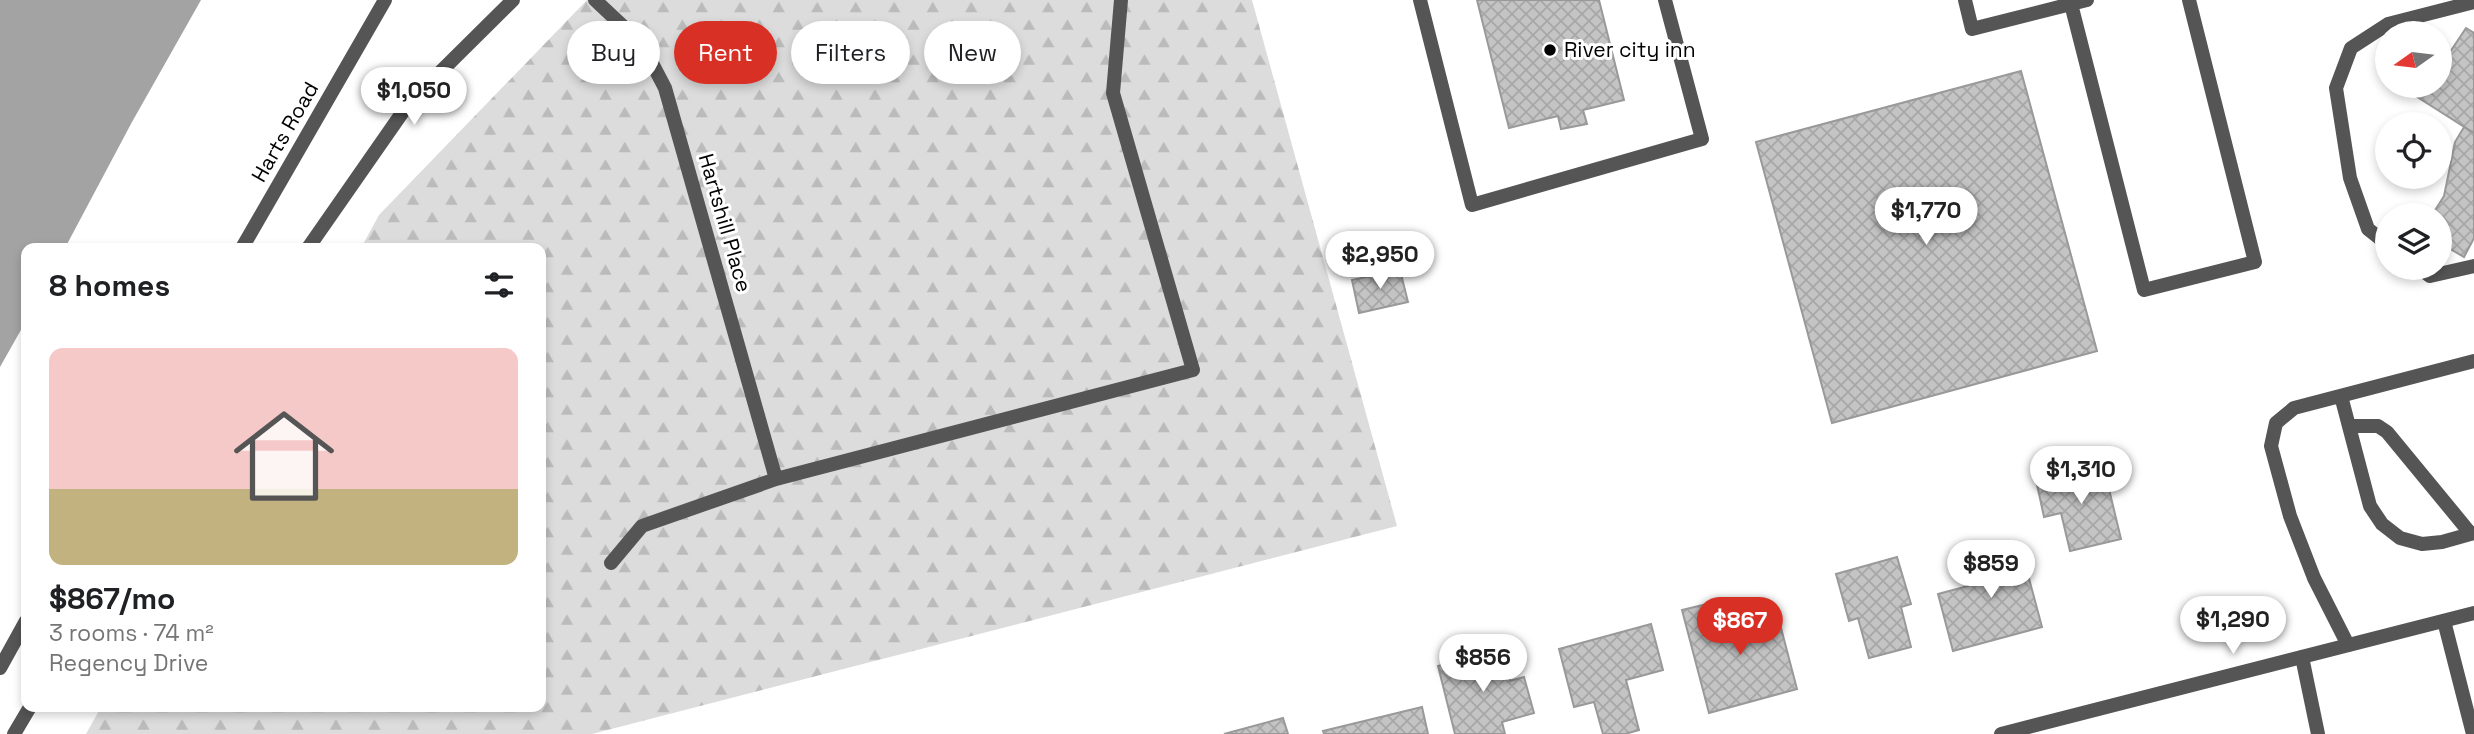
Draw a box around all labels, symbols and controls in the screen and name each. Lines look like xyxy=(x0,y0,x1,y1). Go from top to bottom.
chip: Buy xyxy=(567,21,660,84)
chip: Rent xyxy=(674,21,777,84)
chip: Filters xyxy=(791,21,910,84)
chip: New xyxy=(924,21,1021,84)
north arrow xyxy=(2375,21,2452,98)
map controls xyxy=(2375,21,2452,280)
place label: River city inn xyxy=(1564,36,1696,63)
marker: River city inn xyxy=(1542,42,1558,58)
pin: $1,050 xyxy=(357,68,471,127)
text: $1,050 xyxy=(377,75,451,105)
street label: Harts Road xyxy=(245,77,324,187)
button: locate xyxy=(2375,112,2452,189)
street label: Hartshill Place xyxy=(693,151,758,295)
pin: $1,770 xyxy=(1869,188,1983,247)
text: $1,770 xyxy=(1891,195,1961,225)
button: layers xyxy=(2375,203,2452,280)
pin: $2,950 xyxy=(1323,232,1437,291)
text: $2,950 xyxy=(1341,239,1419,269)
text: 8 homes xyxy=(49,266,170,305)
icon: filters xyxy=(480,266,518,304)
icon: home xyxy=(221,393,347,519)
pin: $1,310 xyxy=(2024,447,2138,506)
text: $1,310 xyxy=(2046,454,2116,484)
pin: $859 xyxy=(1950,540,2032,600)
text: $859 xyxy=(1963,548,2019,578)
text: $867/mo xyxy=(49,579,175,618)
pin: $1,290 xyxy=(2176,596,2290,656)
pin: $867 xyxy=(1699,598,1781,657)
text: $1,290 xyxy=(2196,604,2270,634)
text: $867 xyxy=(1713,605,1767,635)
text: 3 rooms · 74 m² xyxy=(49,618,214,648)
pin: $856 xyxy=(1442,634,1524,694)
text: $856 xyxy=(1455,642,1511,672)
text: Regency Drive xyxy=(49,648,208,678)

